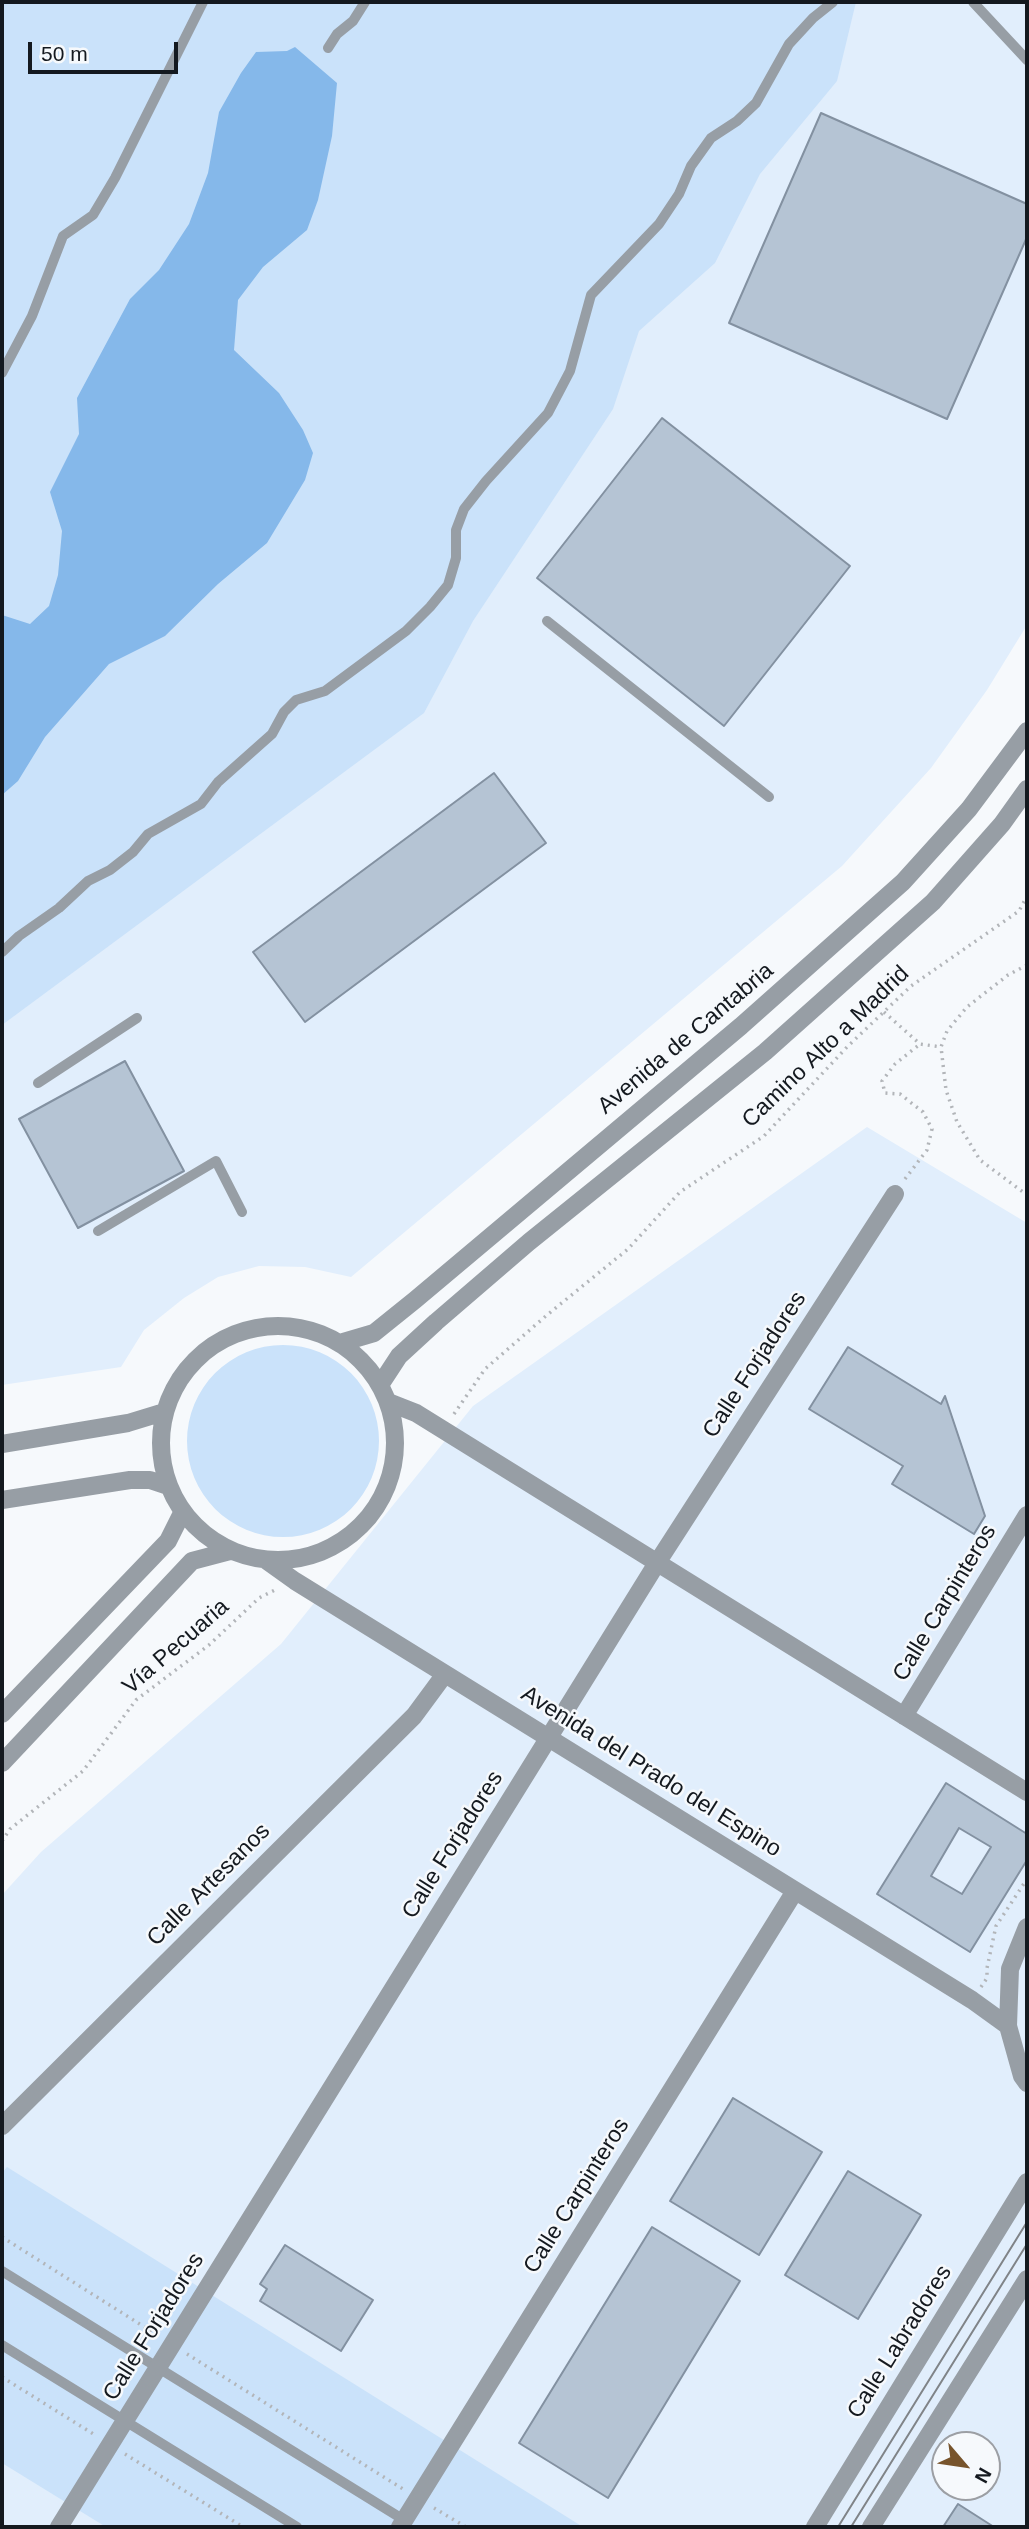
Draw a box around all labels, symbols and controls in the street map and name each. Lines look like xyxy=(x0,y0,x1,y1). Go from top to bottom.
scale bar xyxy=(32,28,182,72)
text: 50 m xyxy=(41,42,88,65)
street label: Avenida de Cantabria xyxy=(593,957,779,1121)
street label: Camino Alto a Madrid xyxy=(737,960,915,1134)
street label: Calle Forjadores xyxy=(697,1287,813,1443)
street label: Calle Carpinteros xyxy=(887,1520,1003,1686)
street label: Vía Pecuaria xyxy=(117,1593,235,1701)
street label: Avenida del Prado del Espino xyxy=(516,1680,786,1864)
street label: Calle Forjadores xyxy=(397,1766,509,1924)
street label: Calle Artesanos xyxy=(142,1818,276,1952)
street label: Calle Carpinteros xyxy=(518,2113,636,2279)
street label: Calle Forjadores xyxy=(98,2248,210,2406)
street label: Calle Labradores xyxy=(842,2260,958,2424)
north arrow xyxy=(931,2431,1001,2501)
text: N xyxy=(971,2464,996,2487)

